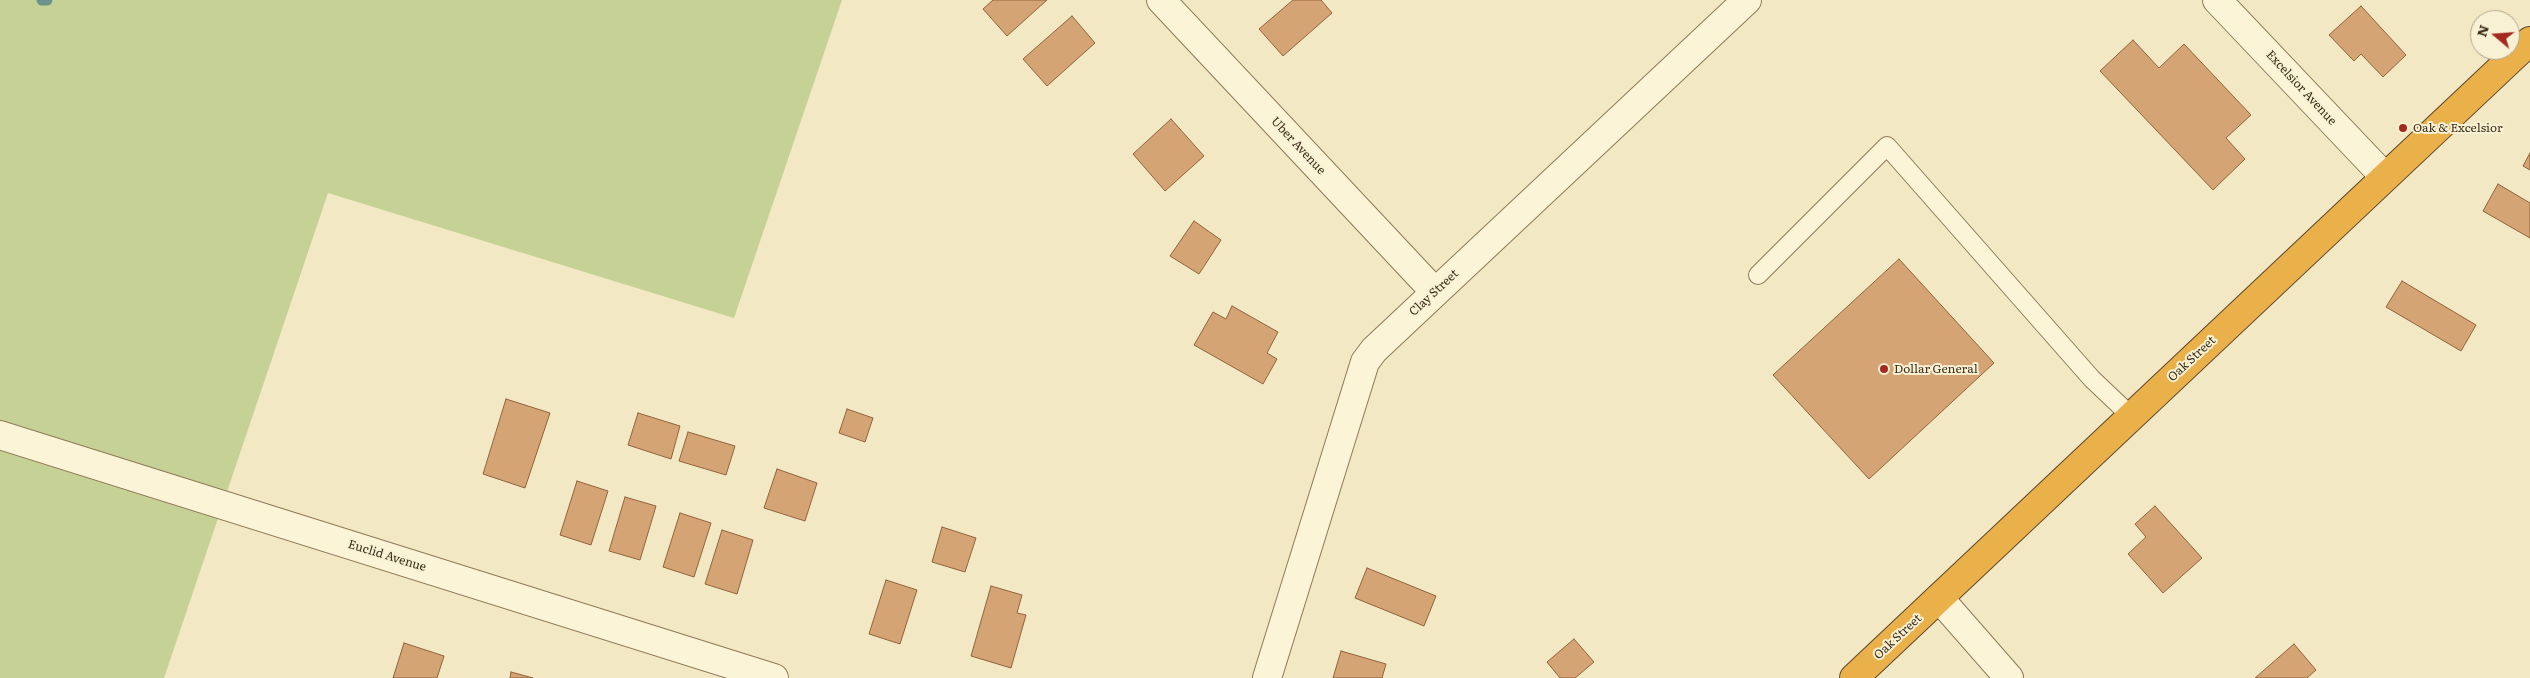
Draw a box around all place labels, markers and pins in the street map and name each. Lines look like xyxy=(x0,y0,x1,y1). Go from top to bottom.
place label: Oak & Excelsior xyxy=(2413,121,2503,135)
marker: Oak & Excelsior xyxy=(2397,122,2409,134)
place label: Dollar General xyxy=(1894,362,1978,376)
marker: Dollar General xyxy=(1878,363,1890,375)

